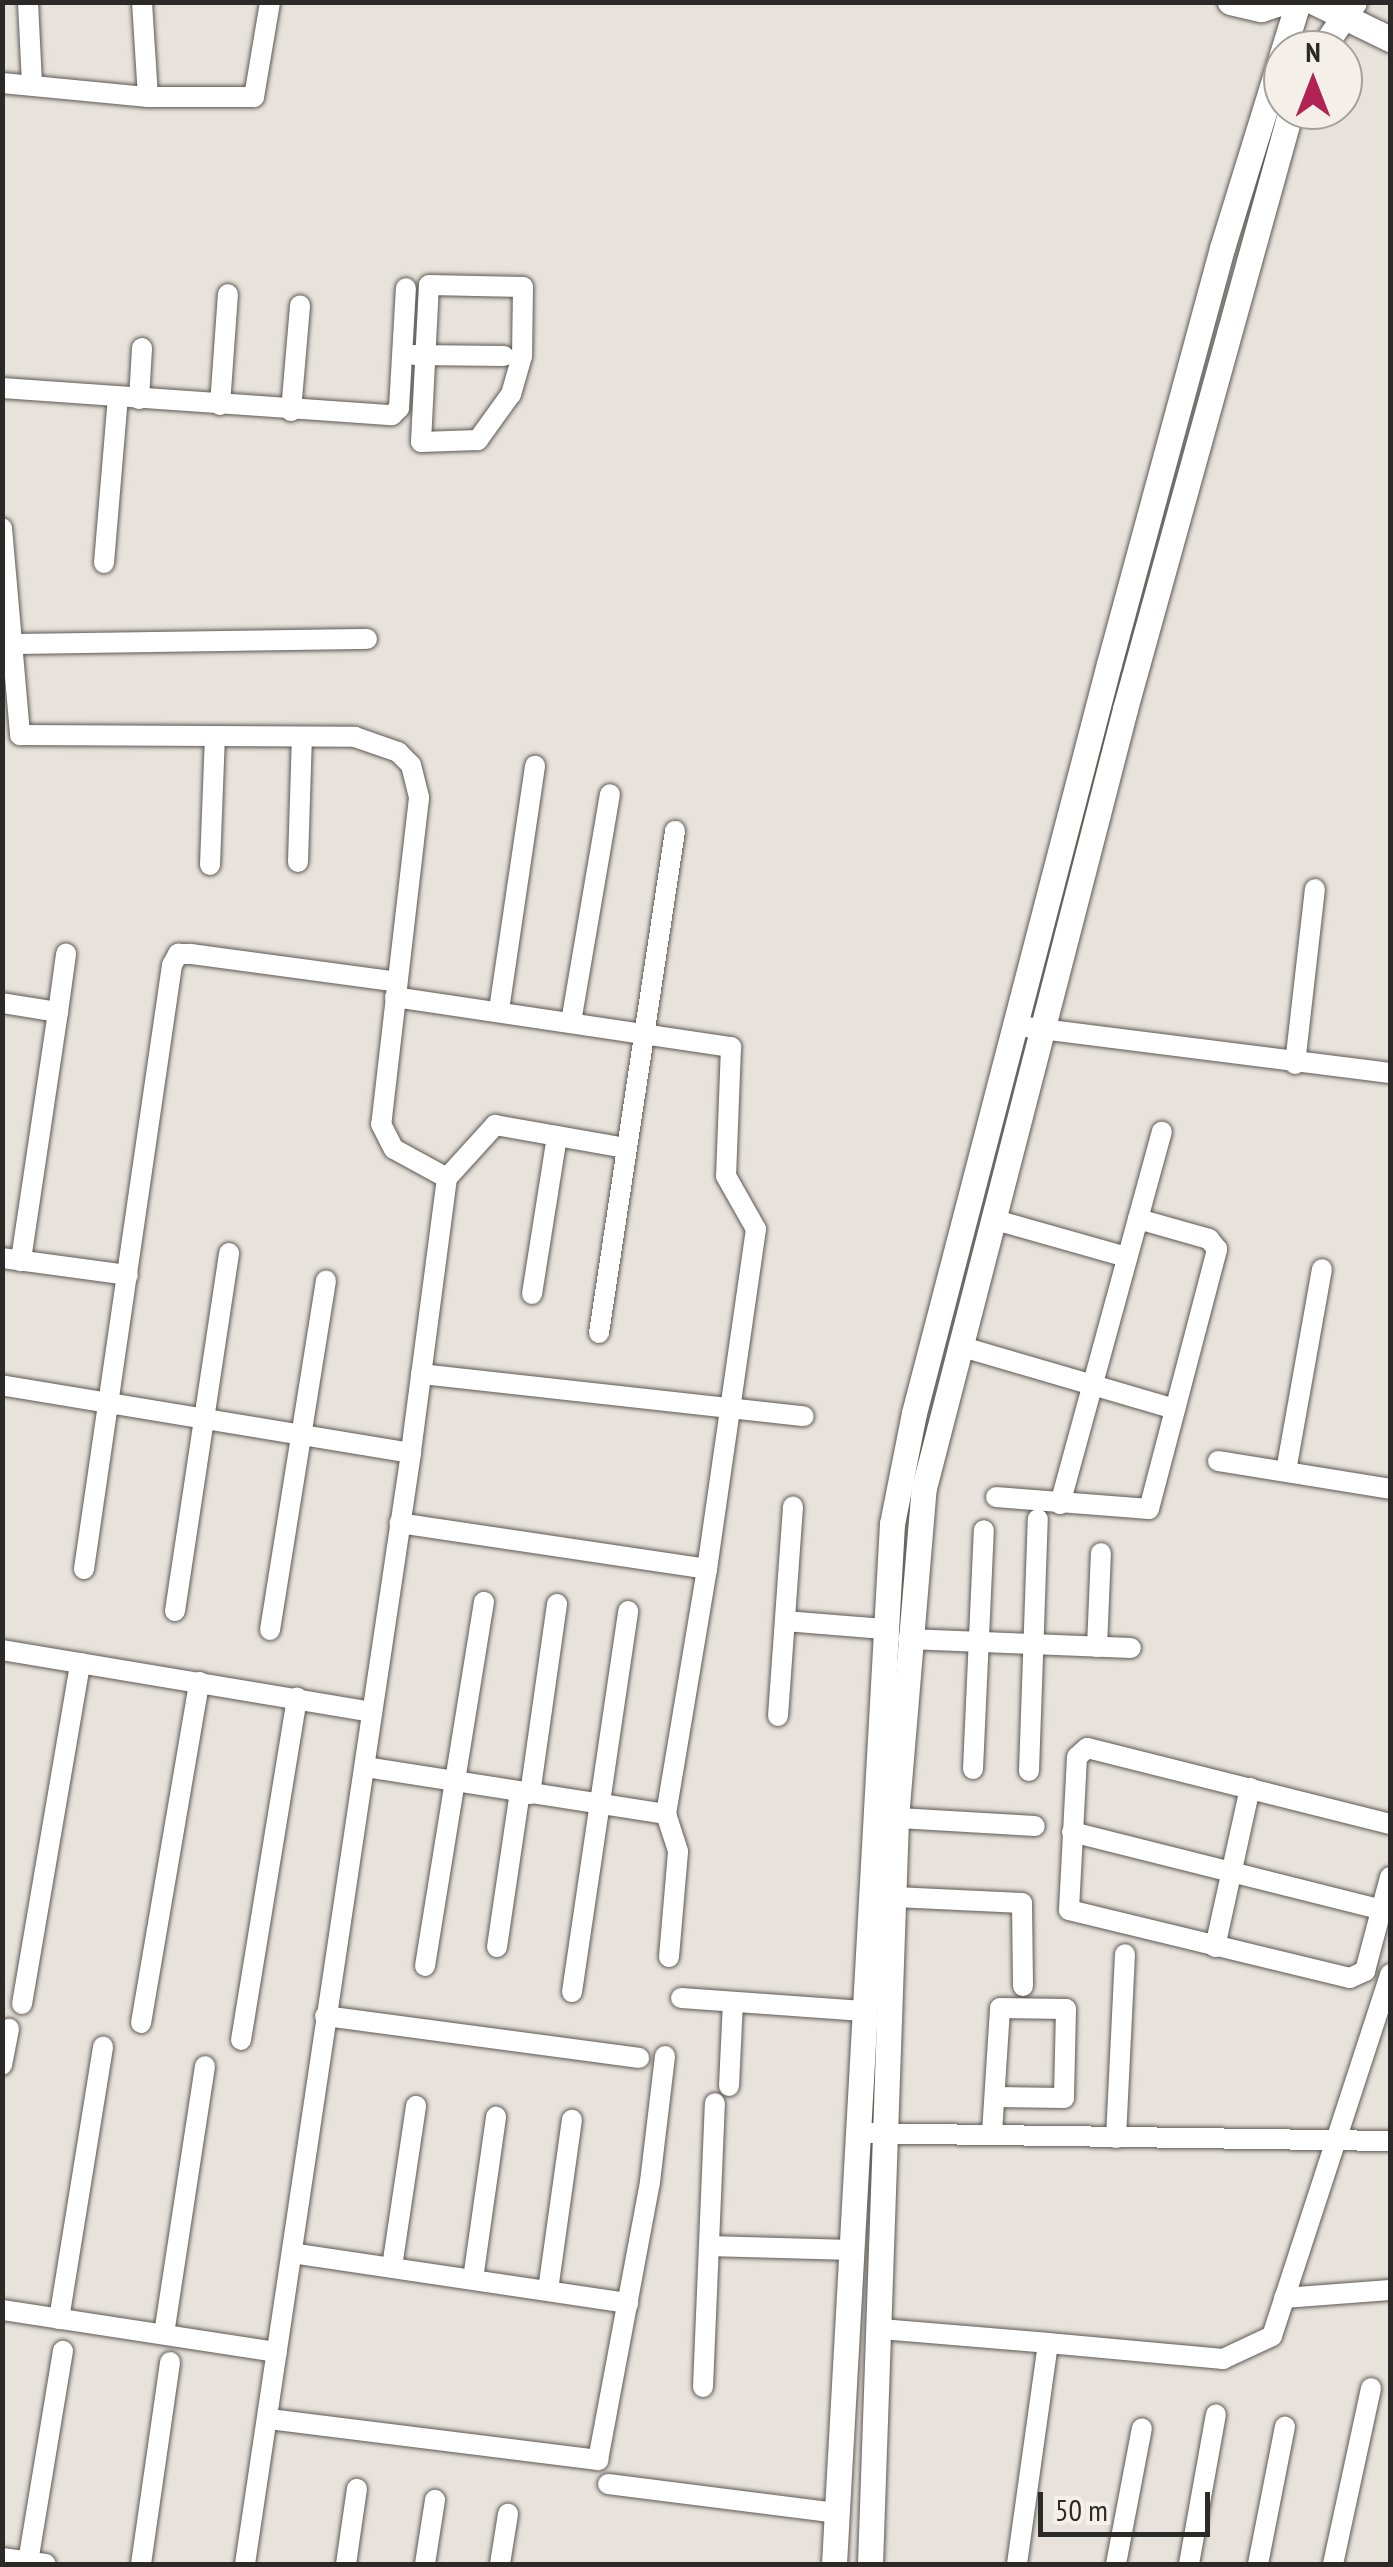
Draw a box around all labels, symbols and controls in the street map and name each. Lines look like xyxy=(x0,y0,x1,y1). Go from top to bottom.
north arrow xyxy=(1263,30,1363,130)
text: N xyxy=(1305,33,1321,70)
scale bar xyxy=(1043,2472,1216,2534)
text: 50 m xyxy=(1055,2490,1108,2529)

